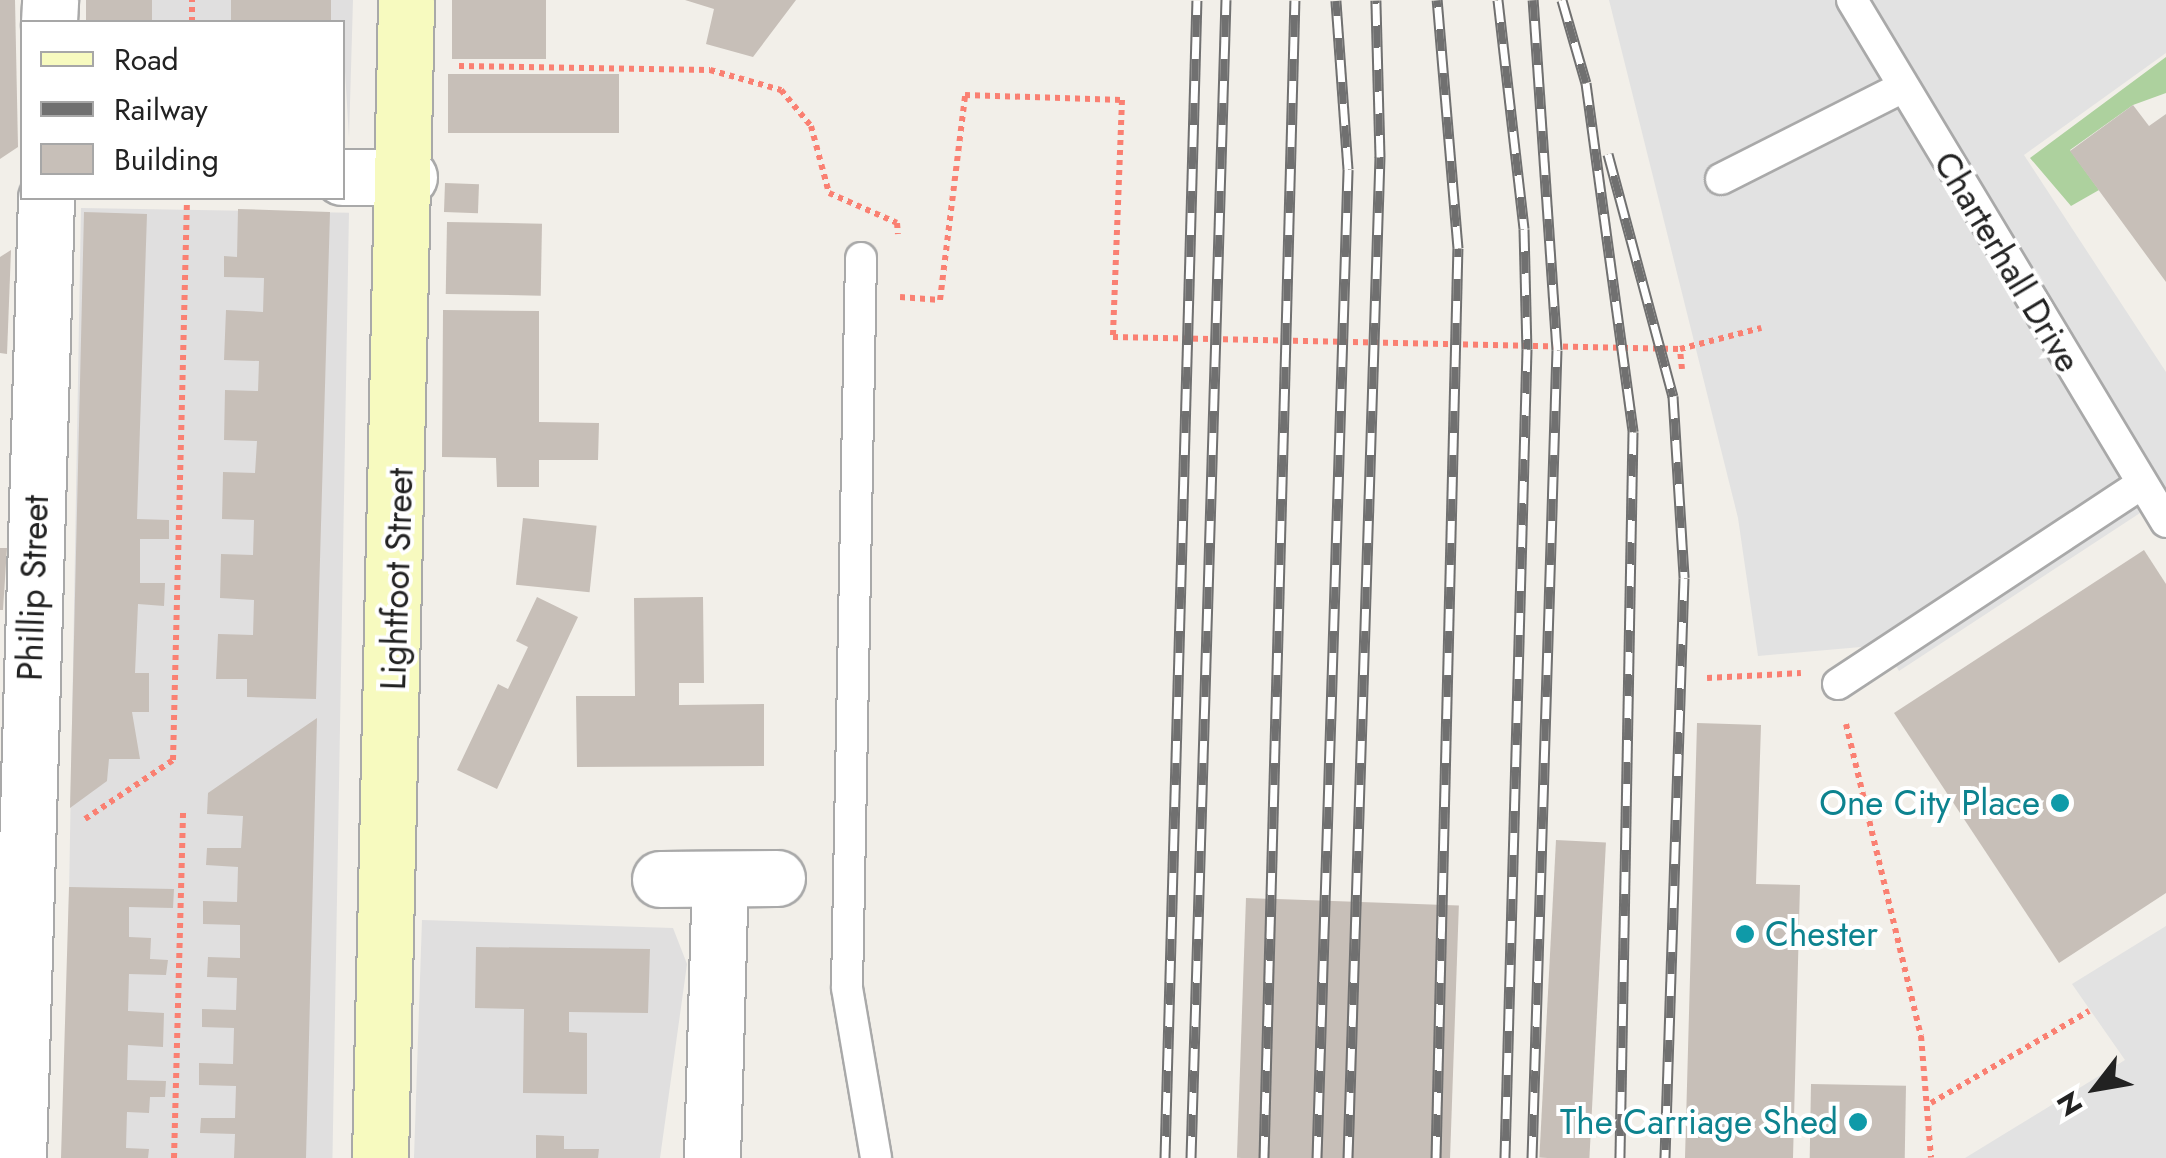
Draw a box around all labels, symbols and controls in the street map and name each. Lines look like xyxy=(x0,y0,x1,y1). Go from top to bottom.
legend xyxy=(20,20,345,200)
text: Road xyxy=(114,38,179,81)
text: Railway xyxy=(114,88,208,131)
text: Building xyxy=(114,138,219,181)
street label: Charterhall Drive xyxy=(1925,144,2089,380)
street label: Lightfoot Street xyxy=(372,467,422,691)
street label: Phillip Street xyxy=(9,494,57,682)
place label: One City Place xyxy=(1819,782,2040,824)
marker: One City Place xyxy=(2049,792,2071,814)
place label: Chester xyxy=(1765,913,1878,955)
marker: Chester xyxy=(1734,923,1756,945)
north arrow xyxy=(2046,1038,2146,1138)
text: N xyxy=(2047,1084,2093,1124)
place label: The Carriage Shed xyxy=(1560,1101,1838,1143)
marker: The Carriage Shed xyxy=(1847,1111,1869,1133)

